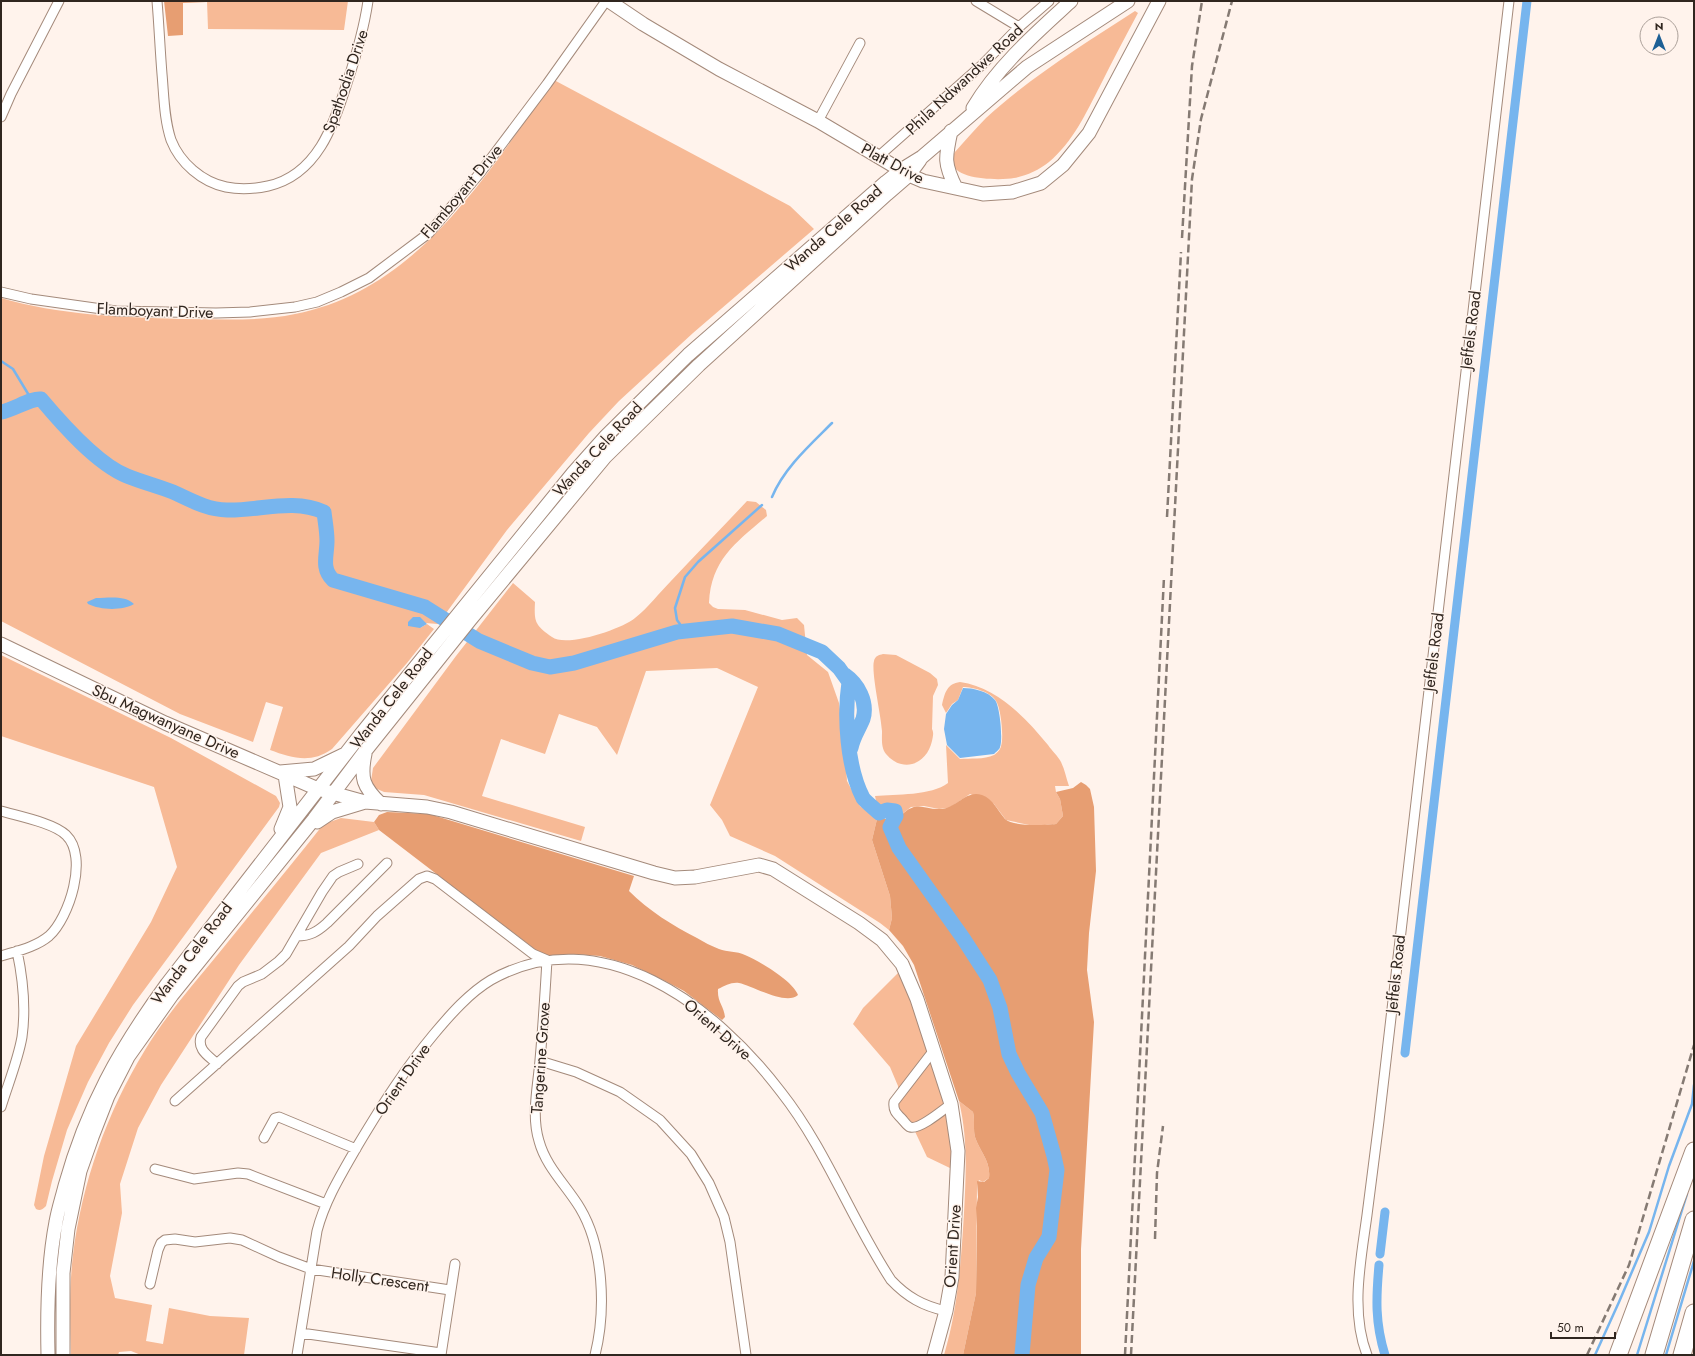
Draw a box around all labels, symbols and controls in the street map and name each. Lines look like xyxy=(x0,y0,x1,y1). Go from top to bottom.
north arrow xyxy=(1639,16,1679,56)
text: N xyxy=(1655,18,1663,34)
street label: Phila Ndwandwe Road xyxy=(900,19,1028,140)
street label: Spathodia Drive xyxy=(317,26,374,136)
street label: Platt Drive xyxy=(857,137,928,190)
street label: Flamboyant Drive xyxy=(415,139,508,243)
street label: Wanda Cele Road xyxy=(780,180,887,277)
street label: Jeffels Road xyxy=(1454,289,1487,373)
street label: Flamboyant Drive xyxy=(96,297,214,324)
street label: Wanda Cele Road xyxy=(547,397,648,502)
street label: Jeffels Road xyxy=(1417,611,1450,695)
street label: Wanda Cele Road xyxy=(345,643,438,754)
street label: Sbu Magwanyane Drive xyxy=(88,679,243,764)
street label: Wanda Cele Road xyxy=(145,898,237,1009)
street label: Jeffels Road xyxy=(1380,934,1411,1016)
street label: Orient Drive xyxy=(679,993,757,1065)
street label: Tangerine Grove xyxy=(525,1002,556,1114)
street label: Orient Drive xyxy=(369,1039,436,1120)
street label: Orient Drive xyxy=(938,1204,967,1288)
street label: Holly Crescent xyxy=(330,1261,430,1298)
scale bar xyxy=(1551,1314,1615,1340)
text: 50 m xyxy=(1557,1319,1584,1337)

